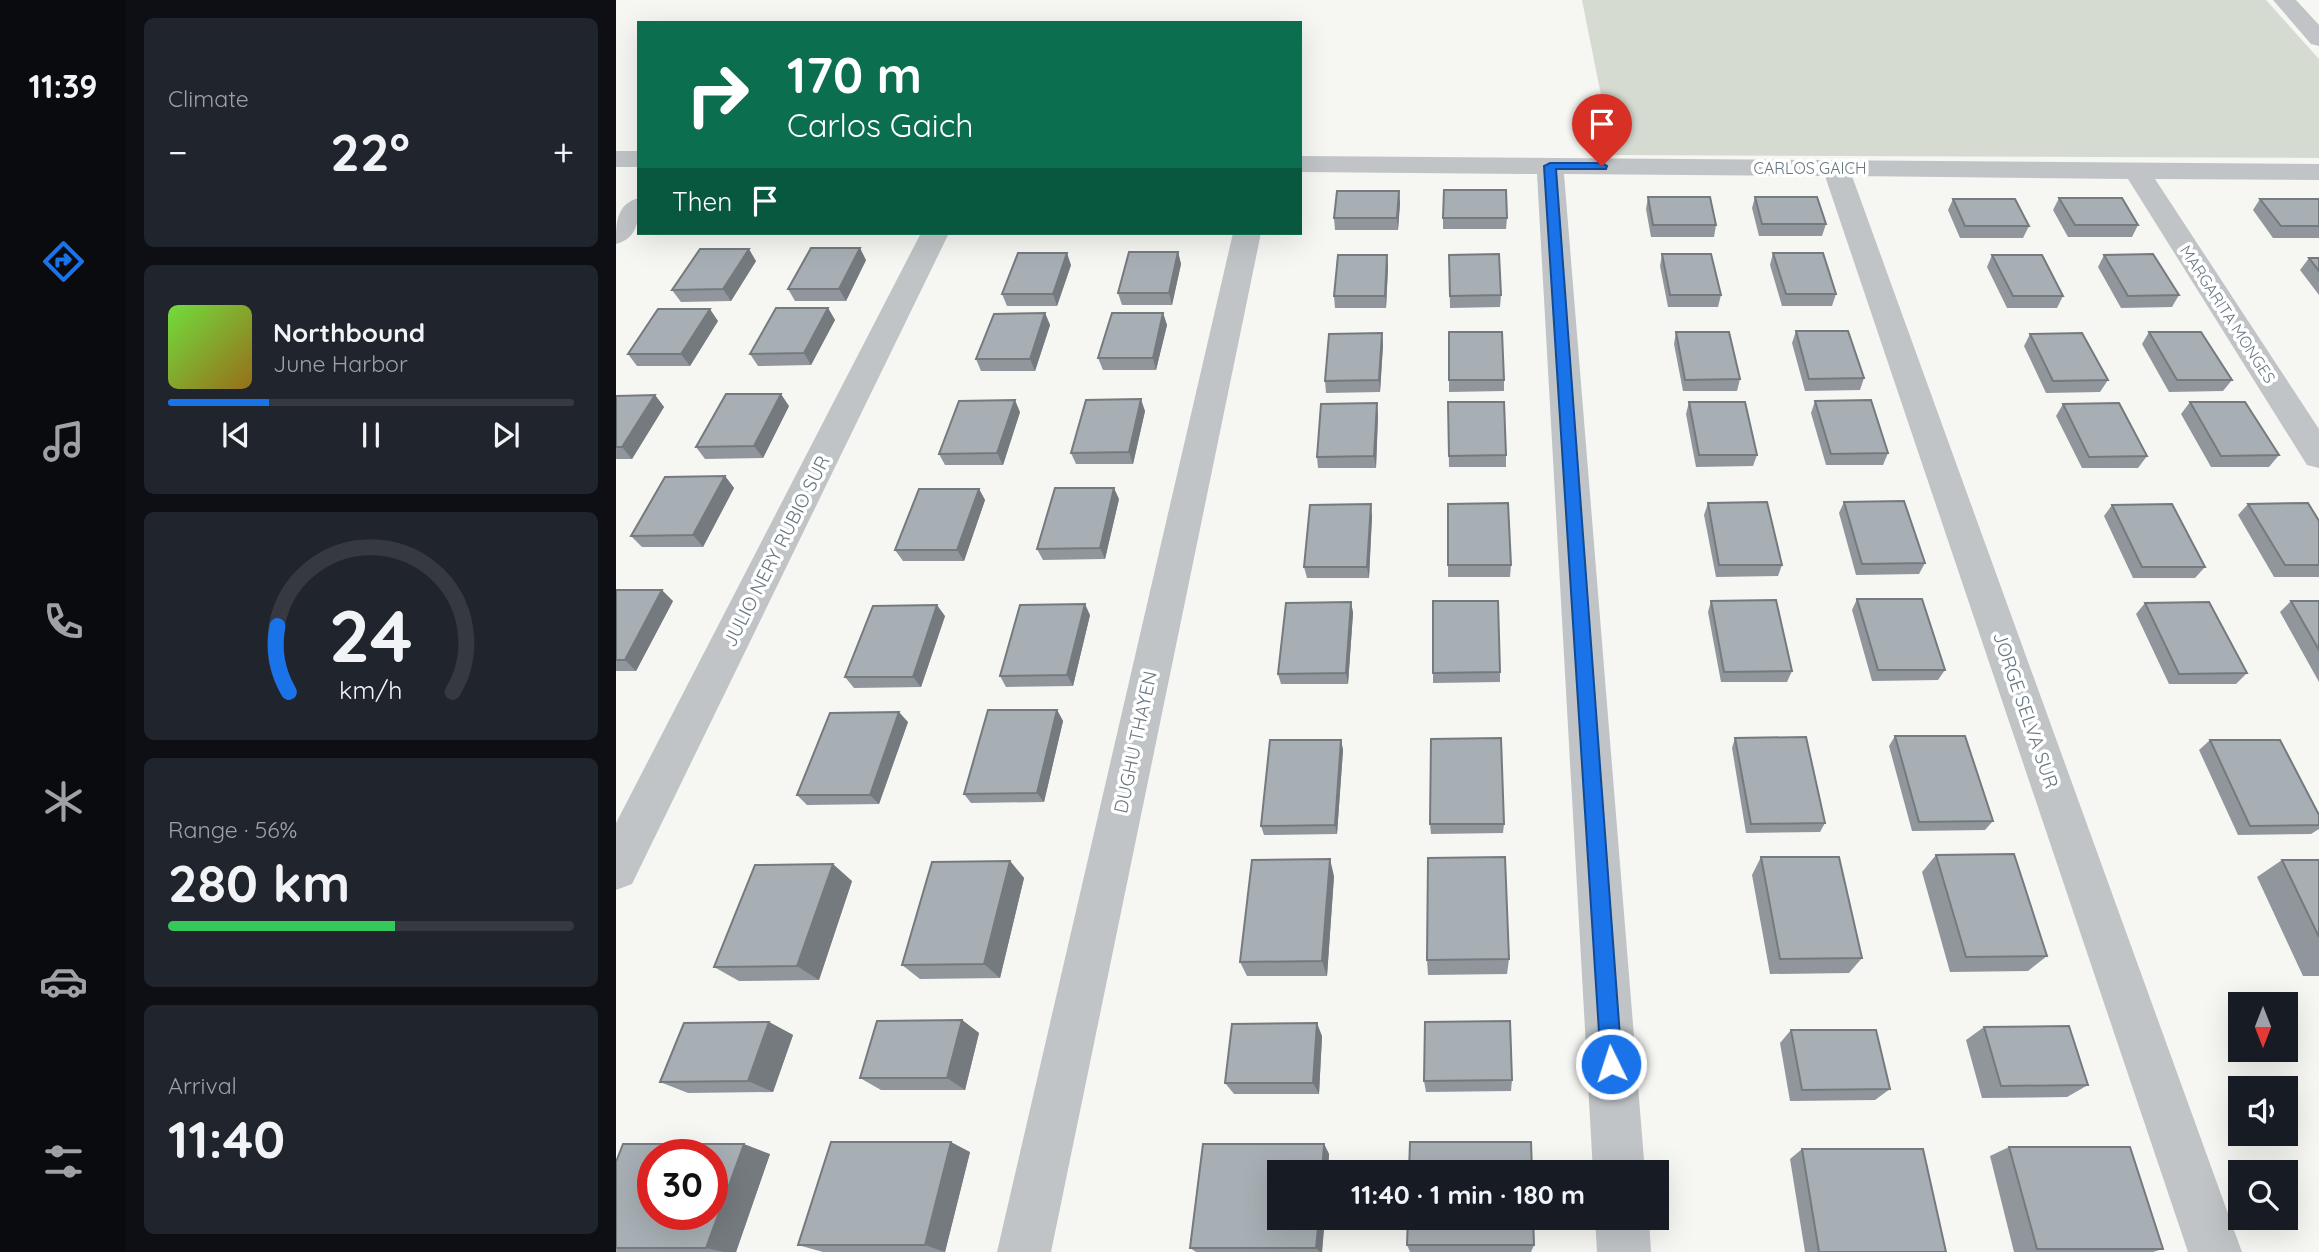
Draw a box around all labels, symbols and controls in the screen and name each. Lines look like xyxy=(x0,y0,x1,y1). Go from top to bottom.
text: 170 m xyxy=(787,44,922,105)
icon: right xyxy=(672,49,763,140)
text: 11:39 xyxy=(29,66,98,106)
text: Climate xyxy=(168,84,249,113)
pin xyxy=(1572,94,1632,166)
text: Carlos Gaich xyxy=(787,105,973,145)
icon: arrive xyxy=(1583,105,1621,143)
text: 22° xyxy=(330,119,410,184)
text: − xyxy=(168,128,188,176)
text: + xyxy=(553,128,574,176)
street label: CARLOS GAICH xyxy=(1754,158,1866,178)
icon: arrive xyxy=(746,182,784,220)
text: Then xyxy=(672,185,732,218)
icon: directions xyxy=(39,237,88,286)
street label: MARGARITA MONGES xyxy=(2176,241,2280,387)
text: Northbound xyxy=(273,316,425,349)
text: June Harbor xyxy=(273,349,408,378)
icon: previous xyxy=(217,416,255,454)
icon: pause xyxy=(352,416,390,454)
icon: next xyxy=(487,416,525,454)
icon: music xyxy=(39,417,88,466)
street label: JULIO NERY RUBIO SUR xyxy=(717,451,835,651)
text: 24 xyxy=(329,589,413,680)
icon: phone xyxy=(39,597,88,646)
street label: JORGE SELVA SUR xyxy=(1988,628,2064,792)
street label: DUGHU THAYEN xyxy=(1108,669,1162,815)
text: km/h xyxy=(339,674,403,705)
icon: climate xyxy=(39,777,88,826)
text: Range · 56% xyxy=(168,815,297,844)
text: 280 km xyxy=(168,850,350,915)
icon: car xyxy=(39,957,88,1006)
north arrow xyxy=(2228,992,2298,1062)
map controls xyxy=(2228,992,2298,1230)
position arrow xyxy=(1574,1027,1648,1101)
text: Arrival xyxy=(168,1071,237,1100)
button: sound xyxy=(2228,1076,2298,1146)
text: 11:40 xyxy=(168,1106,285,1171)
icon: filters xyxy=(39,1137,88,1186)
speed limit sign: 30 xyxy=(637,1139,728,1230)
button: search xyxy=(2228,1160,2298,1230)
text: 11:40 · 1 min · 180 m xyxy=(1351,1178,1585,1211)

